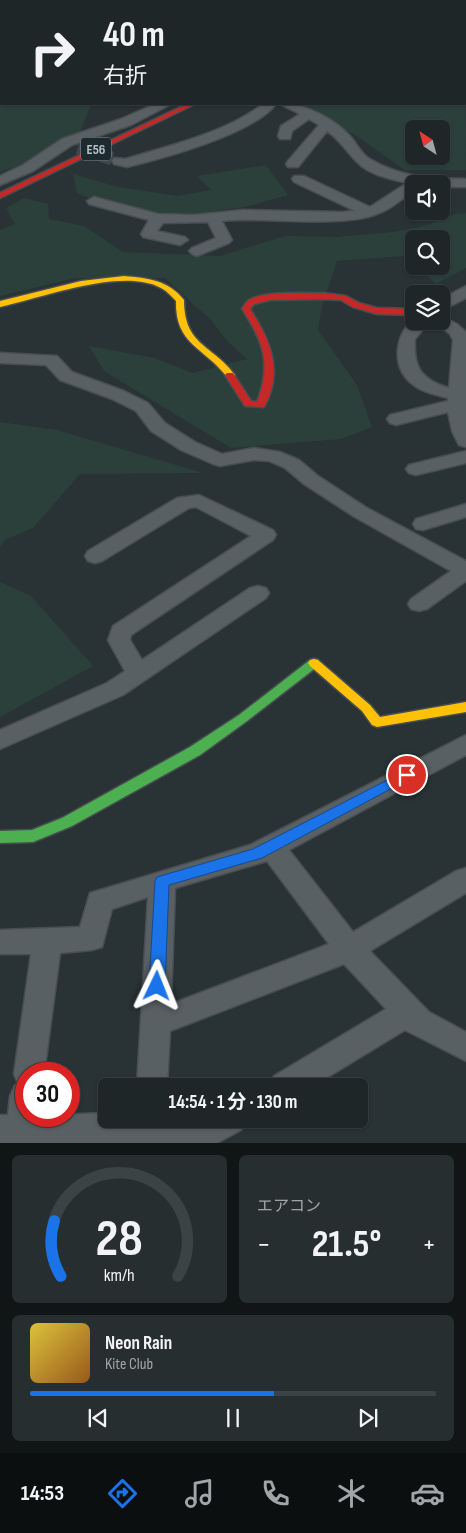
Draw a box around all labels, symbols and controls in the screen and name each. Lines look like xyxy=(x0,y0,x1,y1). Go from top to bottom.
text: 40 m xyxy=(103,14,165,57)
icon: right xyxy=(20,20,85,85)
text: 右折 xyxy=(103,63,147,90)
north arrow xyxy=(405,120,450,165)
map controls xyxy=(405,120,450,330)
road number: E56 xyxy=(81,138,111,160)
button: sound xyxy=(405,175,450,220)
button: search xyxy=(405,230,450,275)
button: layers xyxy=(405,285,450,330)
pin xyxy=(386,754,428,796)
icon: arrive xyxy=(393,761,421,789)
position arrow xyxy=(130,959,182,1011)
speed limit sign: 30 xyxy=(15,1062,80,1127)
text: 14:54 · 1 分 · 130 m xyxy=(169,1091,297,1114)
text: エアコン xyxy=(257,1197,321,1216)
text: 28 xyxy=(96,1208,143,1271)
text: 21.5° xyxy=(312,1222,381,1267)
text: − xyxy=(257,1228,271,1261)
text: + xyxy=(422,1228,436,1261)
text: km/h xyxy=(104,1265,135,1286)
text: Neon Rain xyxy=(105,1332,172,1355)
text: Kite Club xyxy=(105,1355,153,1374)
icon: previous xyxy=(84,1404,112,1432)
icon: pause xyxy=(219,1404,247,1432)
icon: next xyxy=(354,1404,382,1432)
icon: directions xyxy=(105,1476,140,1511)
icon: music xyxy=(182,1476,217,1511)
icon: phone xyxy=(258,1476,293,1511)
icon: climate xyxy=(334,1476,369,1511)
icon: car xyxy=(410,1476,445,1511)
text: 14:53 xyxy=(21,1480,64,1507)

